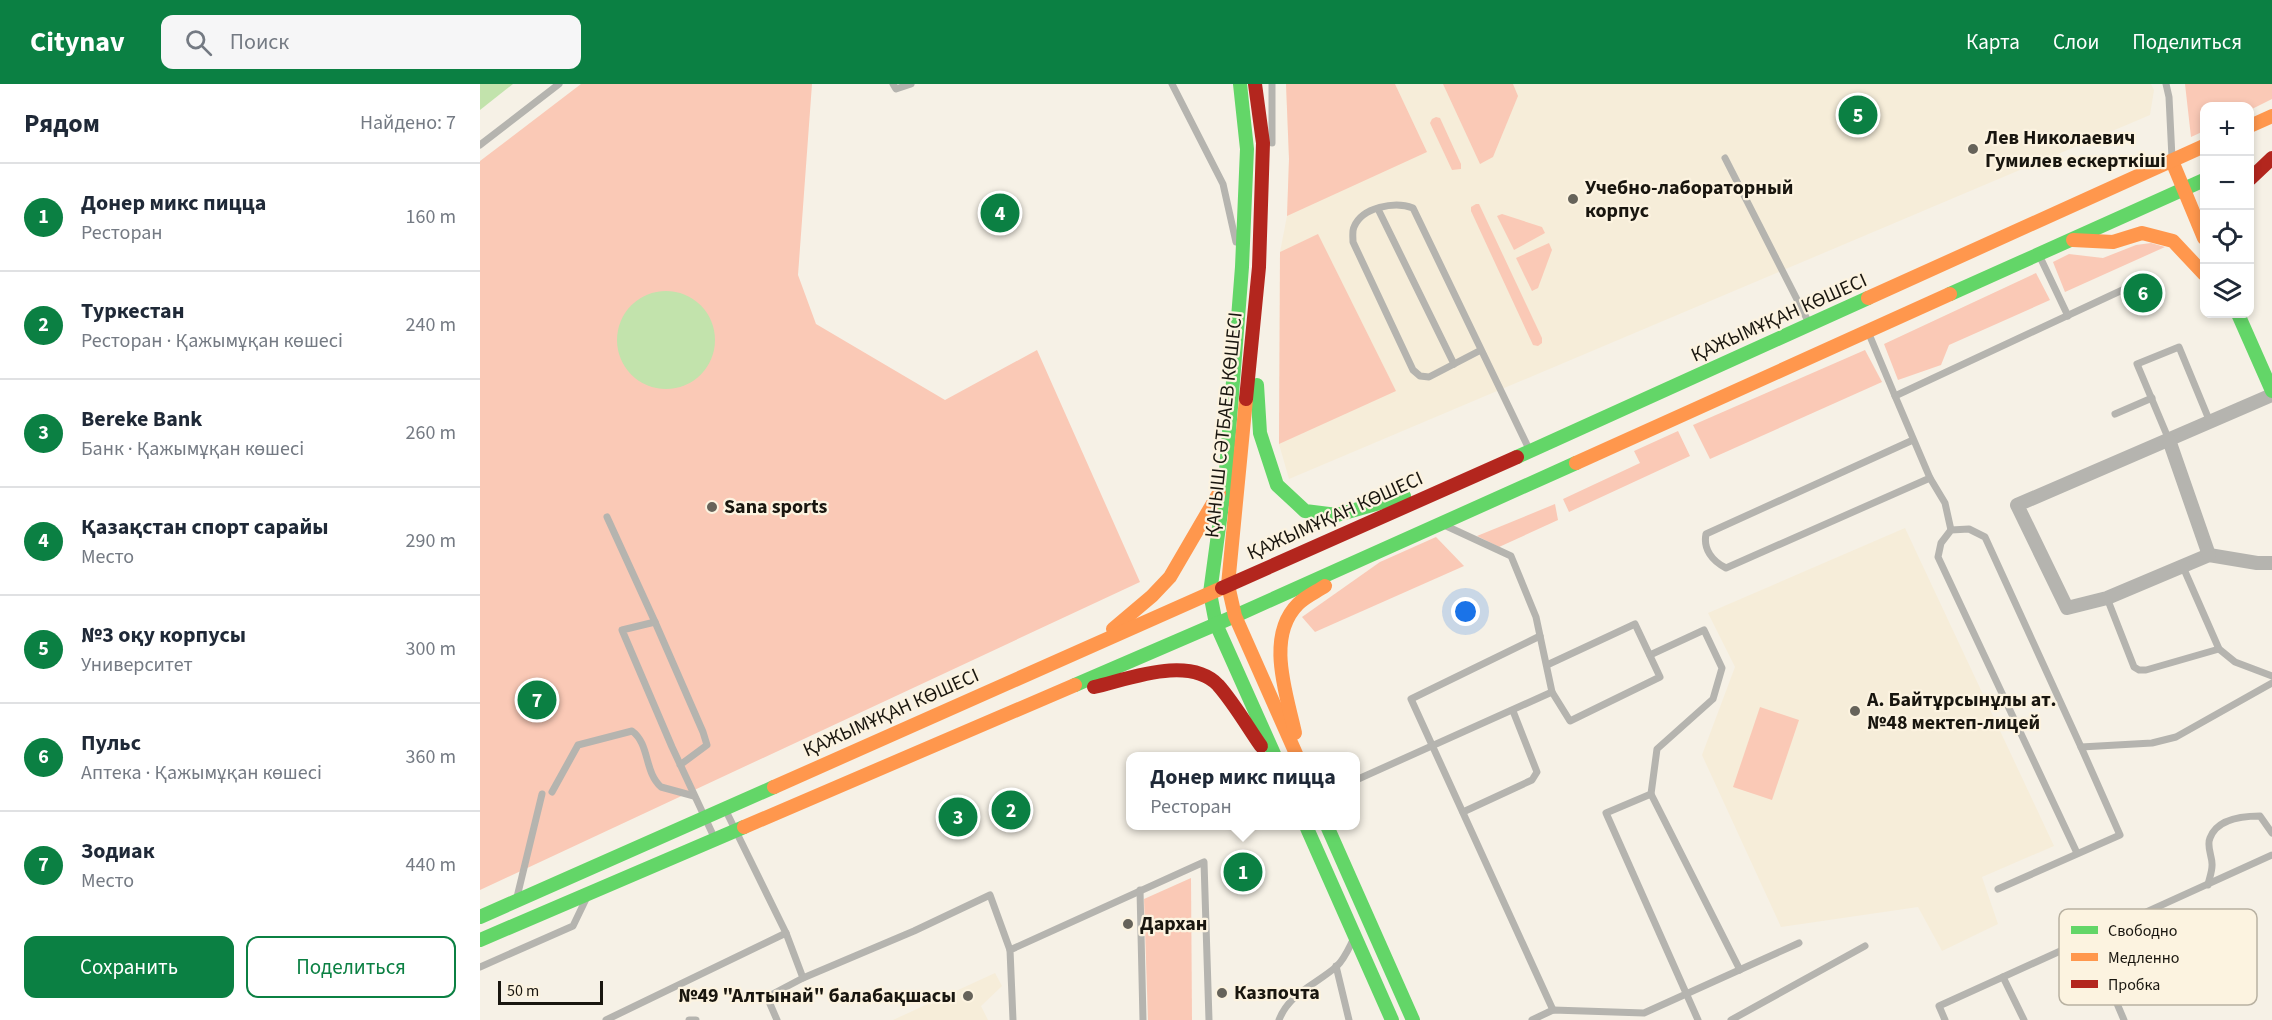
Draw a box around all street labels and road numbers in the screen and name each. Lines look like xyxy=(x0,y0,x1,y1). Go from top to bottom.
street label: ҚАЖЫМҰҚАН КӨШЕСІ xyxy=(1687,267,1871,369)
street label: ҚАНЫШ СӘТБАЕВ КӨШЕСІ xyxy=(1198,311,1250,539)
street label: ҚАЖЫМҰҚАН КӨШЕСІ xyxy=(1243,465,1427,567)
street label: ҚАЖЫМҰҚАН КӨШЕСІ xyxy=(799,662,983,764)

